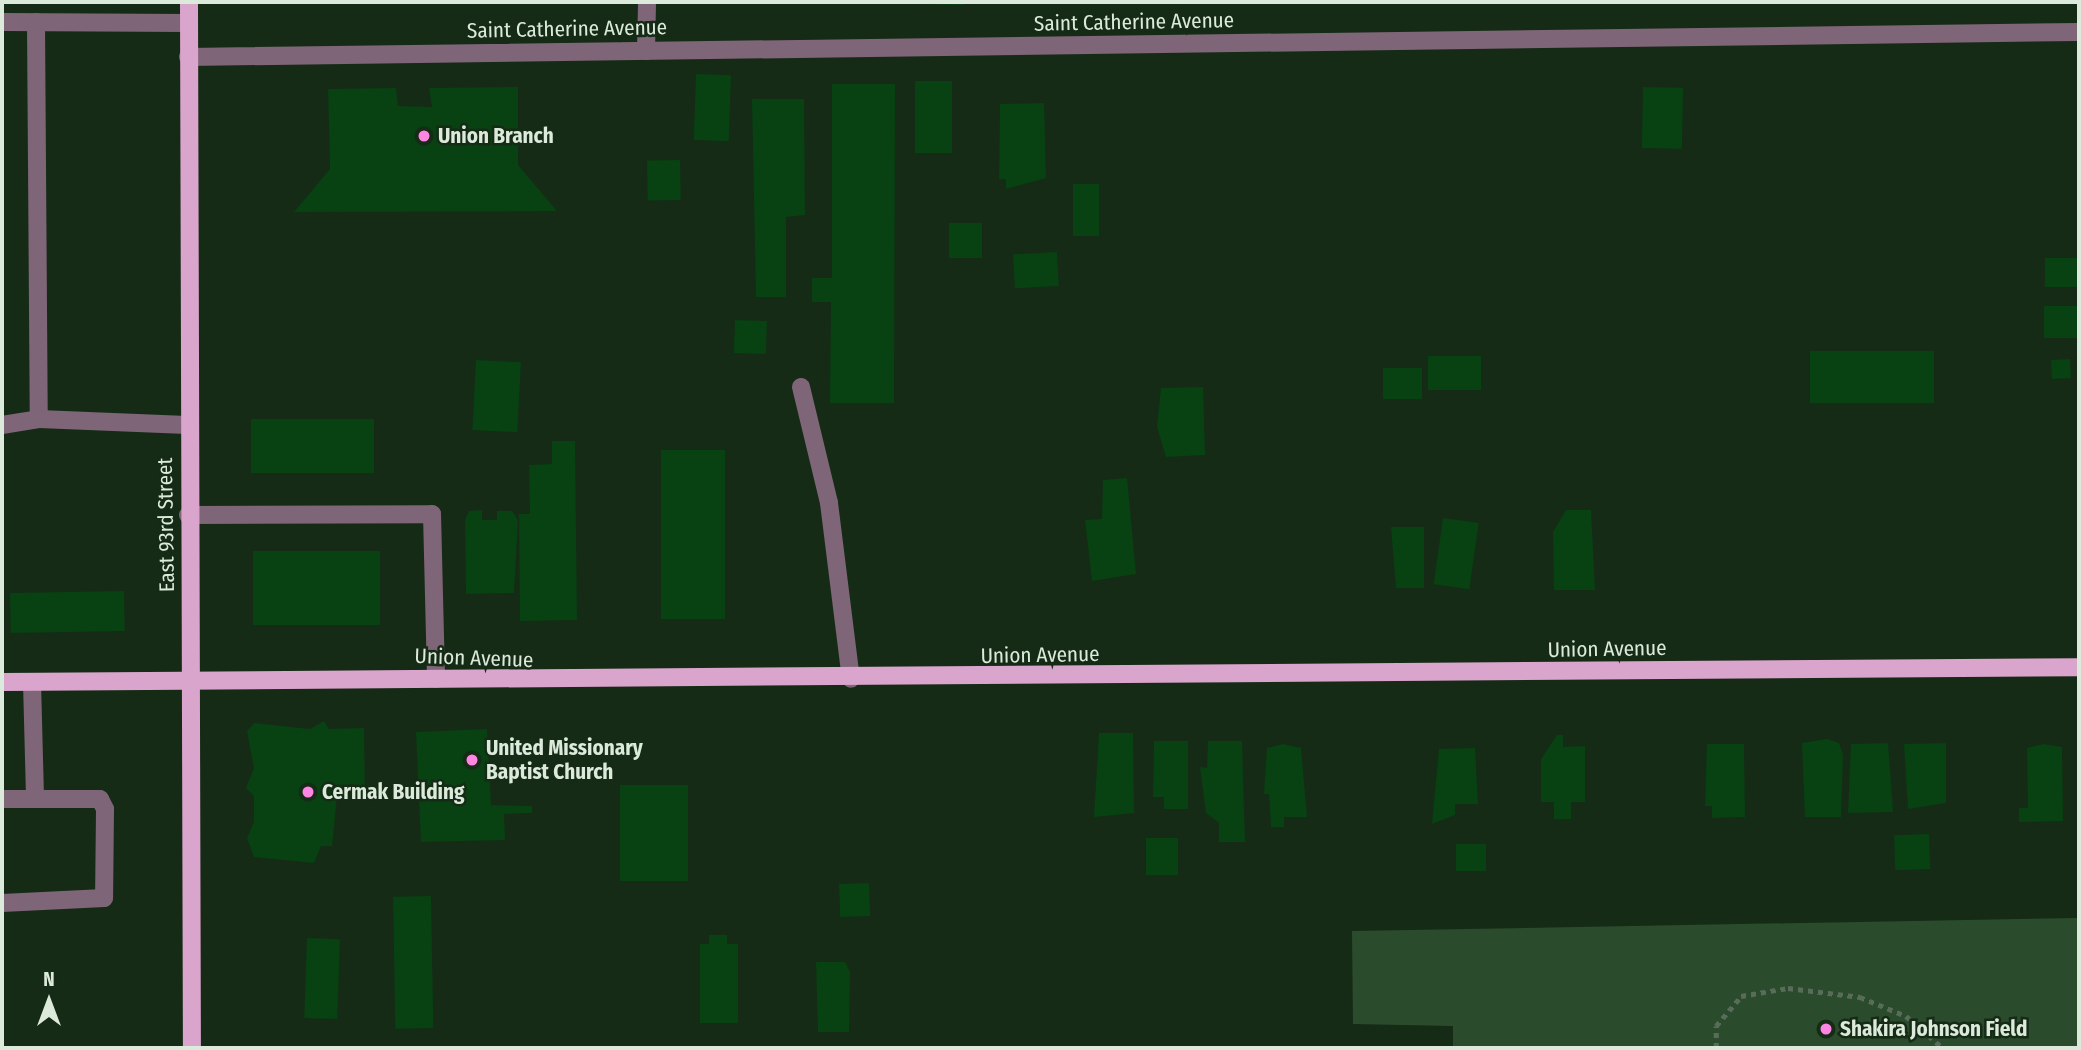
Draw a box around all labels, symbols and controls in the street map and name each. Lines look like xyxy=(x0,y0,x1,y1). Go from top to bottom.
street label: Saint Catherine Avenue xyxy=(1034,8,1234,36)
street label: Saint Catherine Avenue xyxy=(467,15,667,43)
place label: Union Branch xyxy=(438,123,554,149)
marker: Union Branch xyxy=(416,128,432,144)
street label: East 93rd Street xyxy=(152,458,180,592)
street label: Union Avenue xyxy=(1547,635,1667,663)
street label: Union Avenue xyxy=(980,641,1100,669)
street label: Union Avenue xyxy=(414,643,534,673)
place label: United Missionary Baptist Church xyxy=(486,735,643,785)
marker: United Missionary Baptist Church xyxy=(464,752,480,768)
place label: Cermak Building xyxy=(322,779,464,805)
marker: Cermak Building xyxy=(300,784,316,800)
north arrow xyxy=(14,966,84,1036)
text: N xyxy=(43,968,55,991)
place label: Shakira Johnson Field xyxy=(1840,1016,2027,1042)
marker: Shakira Johnson Field xyxy=(1818,1021,1834,1037)

